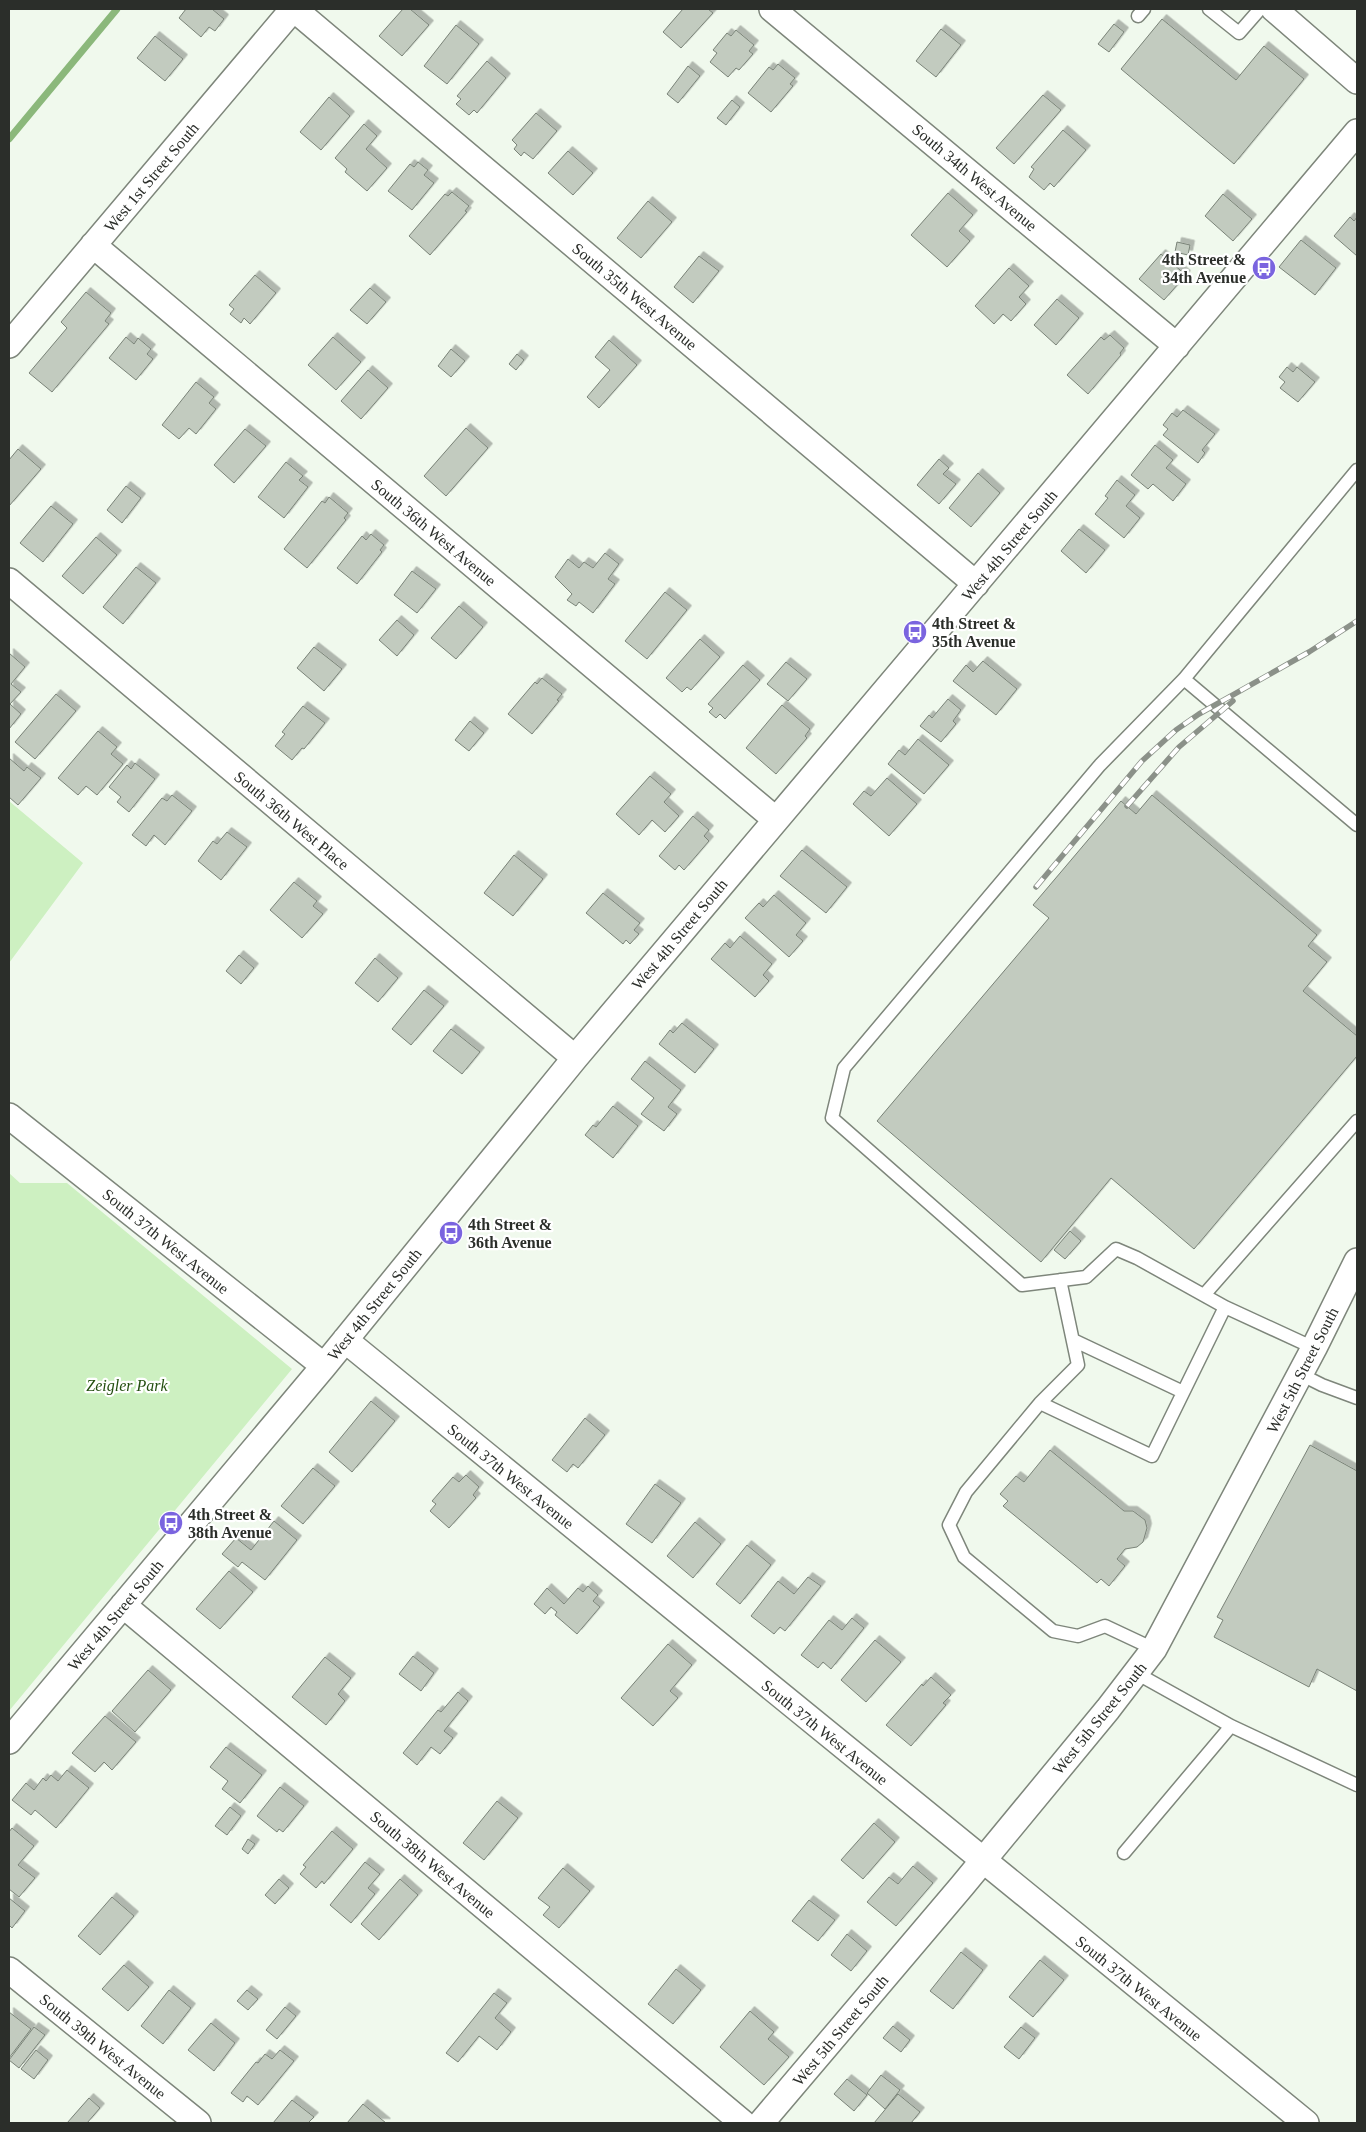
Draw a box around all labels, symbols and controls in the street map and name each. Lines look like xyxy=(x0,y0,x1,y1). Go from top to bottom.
street label: West 1st Street South xyxy=(101,119,202,235)
street label: South 34th West Avenue xyxy=(909,120,1040,234)
street label: South 35th West Avenue xyxy=(569,239,700,353)
place label: 4th Street & 34th Avenue xyxy=(1162,251,1246,286)
bus stop icon: 4th Street & 34th Avenue xyxy=(1251,255,1277,281)
street label: South 36th West Avenue xyxy=(368,475,499,589)
street label: West 4th Street South xyxy=(958,487,1060,604)
place label: 4th Street & 35th Avenue xyxy=(932,615,1016,650)
bus stop icon: 4th Street & 35th Avenue xyxy=(902,619,928,645)
street label: South 36th West Place xyxy=(231,768,352,873)
street label: West 4th Street South xyxy=(628,876,730,993)
street label: South 37th West Avenue xyxy=(99,1185,232,1297)
place label: 4th Street & 36th Avenue xyxy=(468,1216,552,1251)
bus stop icon: 4th Street & 36th Avenue xyxy=(438,1220,464,1246)
street label: West 4th Street South xyxy=(324,1245,425,1364)
street label: West 5th Street South xyxy=(1263,1305,1342,1436)
park label: Zeigler Park xyxy=(86,1377,169,1395)
street label: South 37th West Avenue xyxy=(444,1420,577,1532)
place label: 4th Street & 38th Avenue xyxy=(188,1506,272,1541)
bus stop icon: 4th Street & 38th Avenue xyxy=(158,1510,184,1536)
street label: West 4th Street South xyxy=(64,1557,166,1674)
street label: West 5th Street South xyxy=(1049,1659,1150,1778)
street label: South 37th West Avenue xyxy=(758,1676,891,1788)
street label: South 38th West Avenue xyxy=(367,1807,498,1921)
street label: South 37th West Avenue xyxy=(1072,1932,1205,2044)
street label: West 5th Street South xyxy=(789,1972,891,2089)
street label: South 39th West Avenue xyxy=(36,1990,169,2102)

